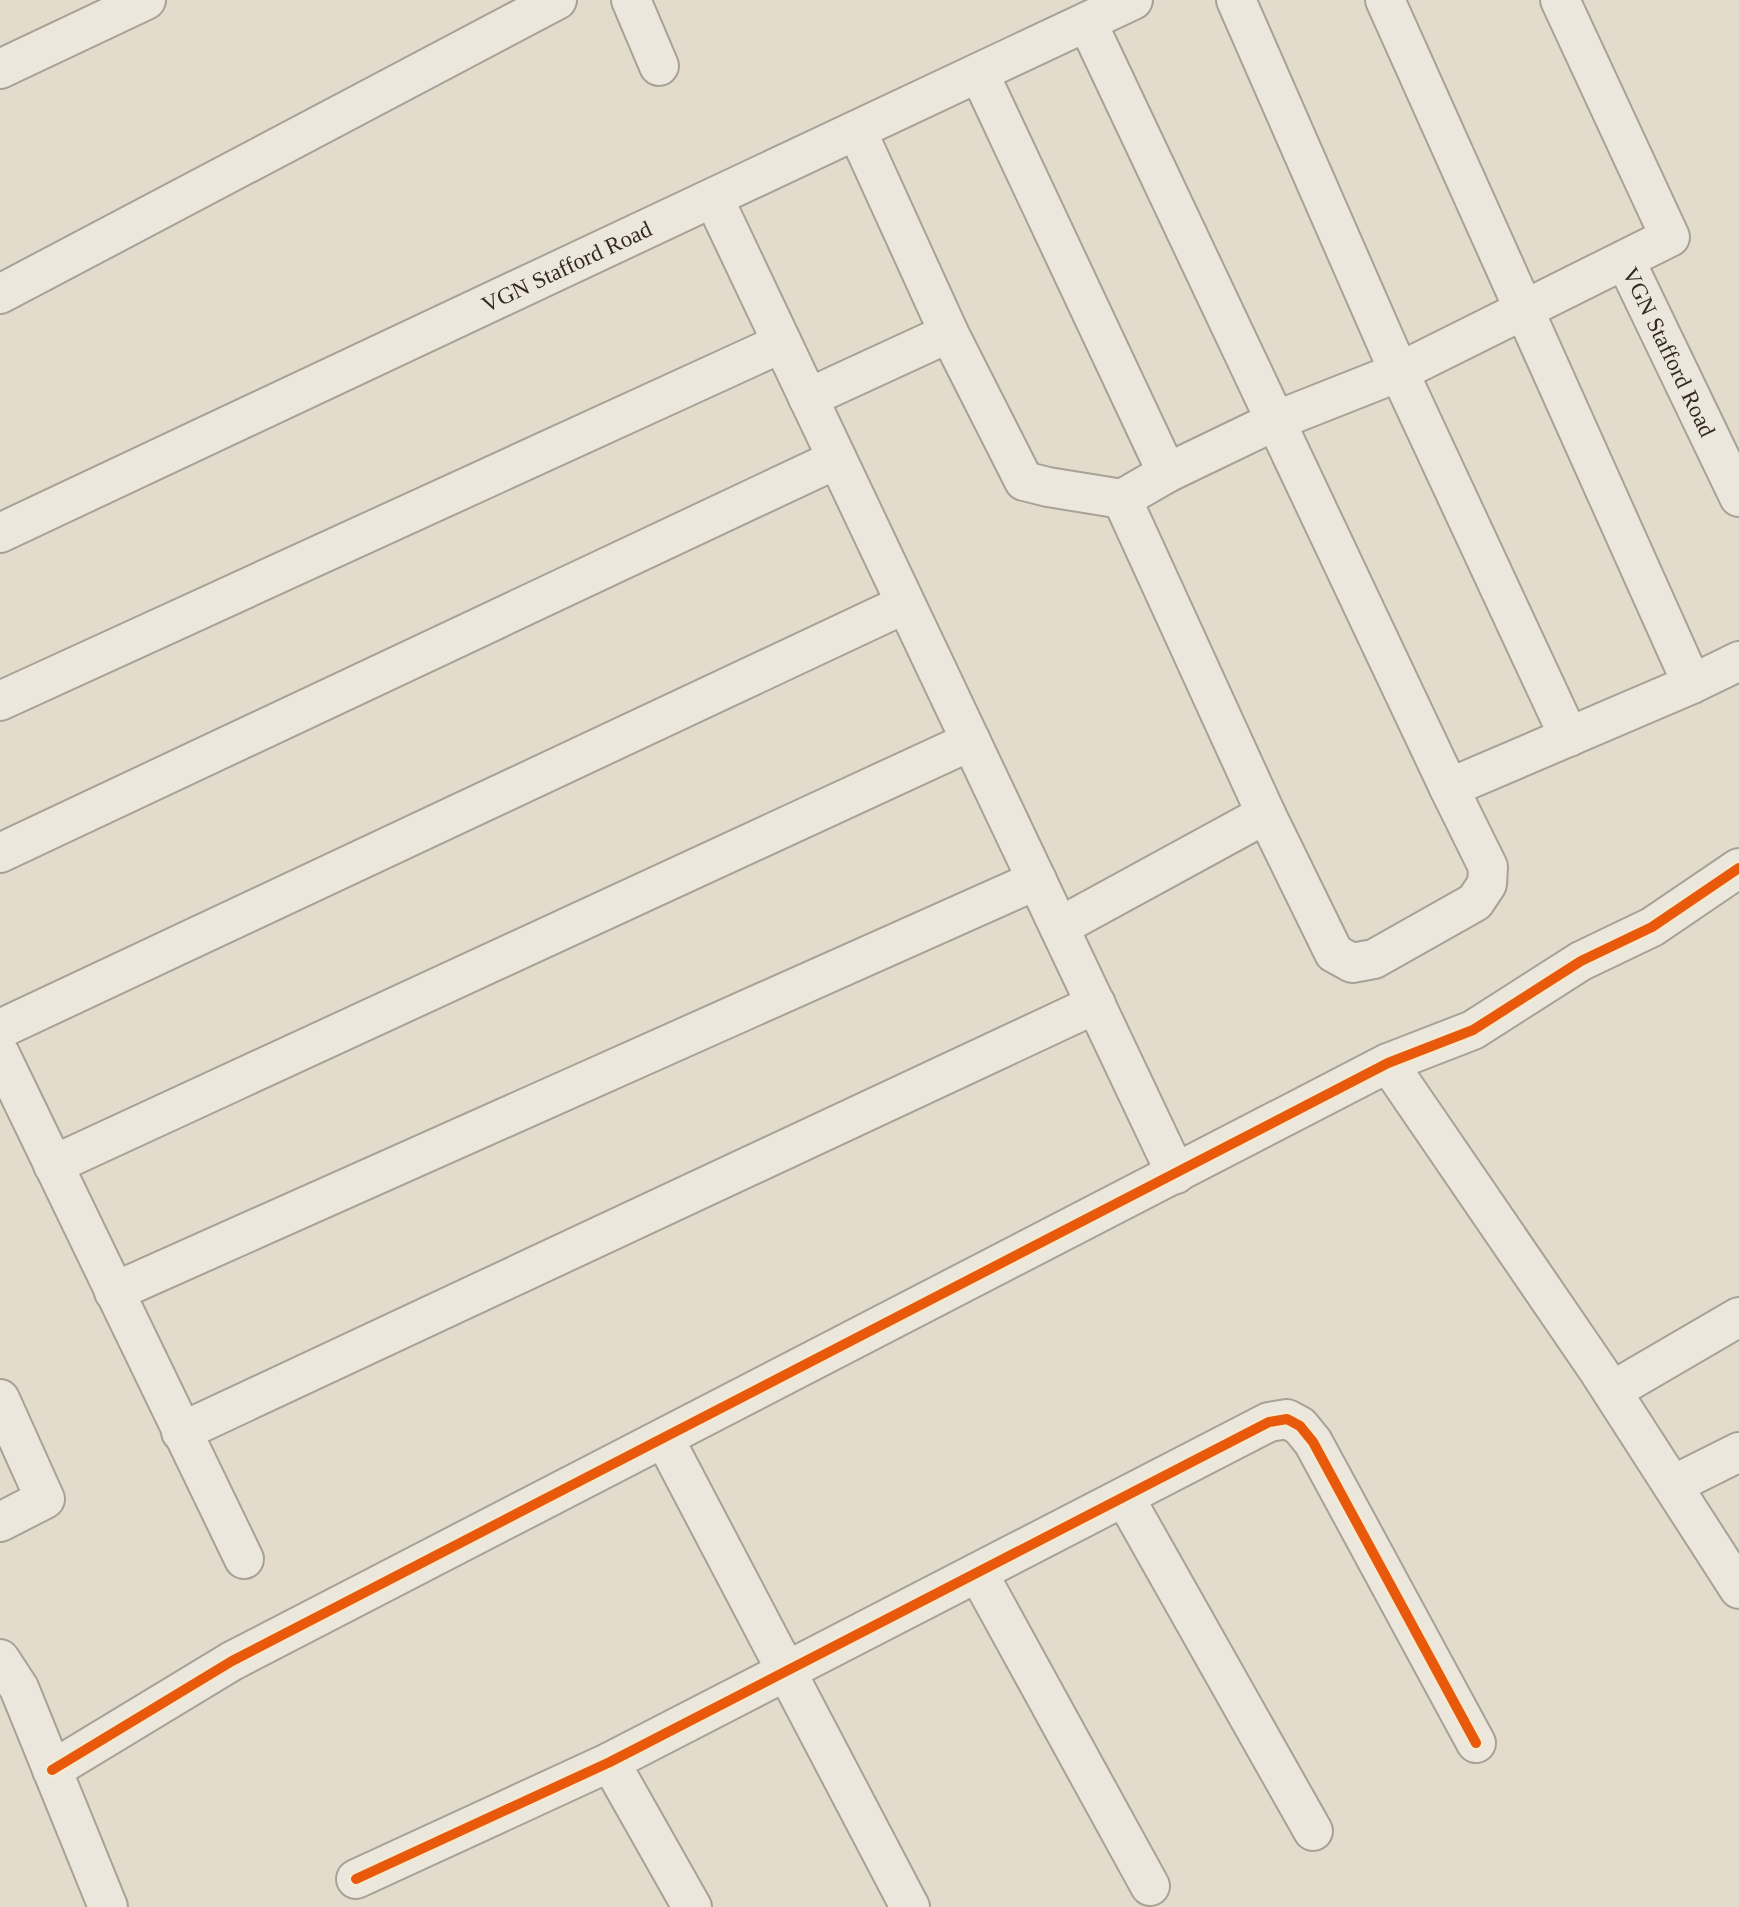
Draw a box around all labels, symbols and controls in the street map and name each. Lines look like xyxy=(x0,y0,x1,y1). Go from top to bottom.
street label: VGN Stafford Road xyxy=(478,216,656,318)
street label: VGN Stafford Road xyxy=(1617,263,1720,441)

